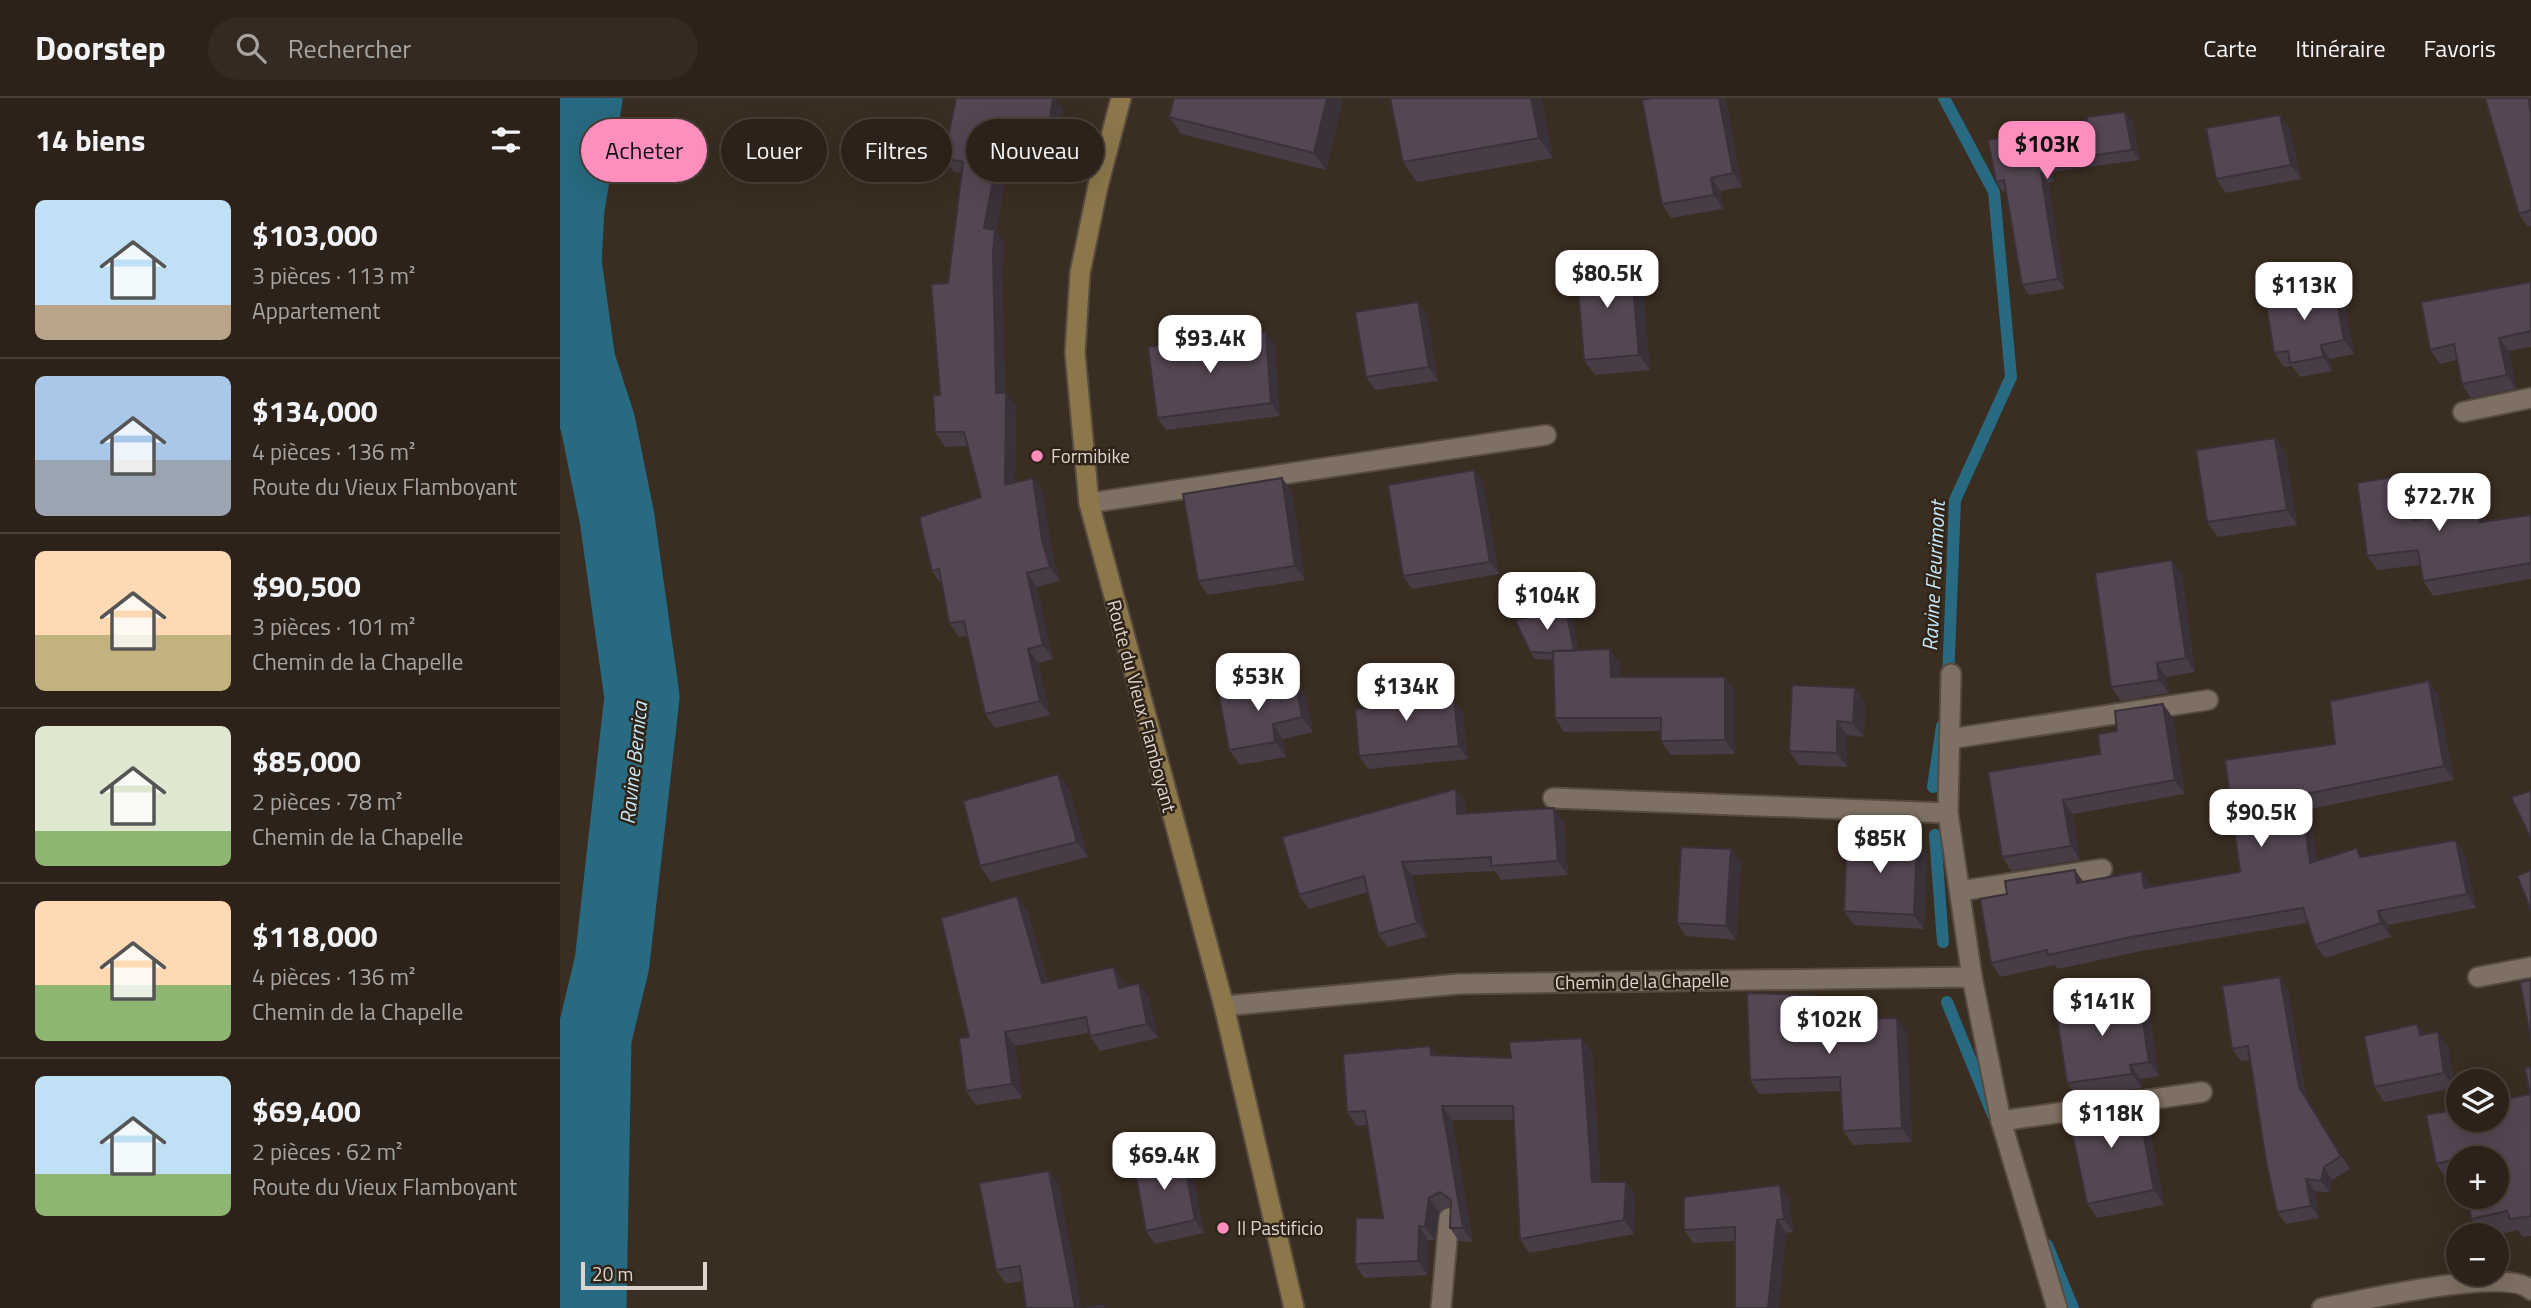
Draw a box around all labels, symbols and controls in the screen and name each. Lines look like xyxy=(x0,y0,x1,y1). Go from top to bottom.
search box xyxy=(208,17,698,80)
text: Doorstep xyxy=(35,23,166,73)
icon: search xyxy=(232,29,270,67)
text: Rechercher xyxy=(288,29,411,68)
text: Carte xyxy=(2203,30,2257,66)
text: Itinéraire xyxy=(2295,30,2386,66)
text: Favoris xyxy=(2424,30,2496,66)
text: 14 biens xyxy=(35,117,145,163)
chip: Acheter xyxy=(581,119,707,182)
chip: Louer xyxy=(721,119,827,182)
chip: Filtres xyxy=(841,119,952,182)
chip: Nouveau xyxy=(966,119,1104,182)
icon: filters xyxy=(487,121,525,159)
pin: $103K xyxy=(1998,122,2096,181)
text: $103K xyxy=(2014,126,2080,161)
text: $103,000 xyxy=(252,212,378,258)
icon: home xyxy=(91,228,175,312)
pin: $80.5K xyxy=(1550,250,1664,310)
text: $80.5K xyxy=(1571,255,1643,290)
text: 3 pièces · 113 m² xyxy=(252,258,415,293)
pin: $113K xyxy=(2255,262,2353,322)
text: $113K xyxy=(2271,267,2337,302)
text: Appartement xyxy=(252,293,380,328)
pin: $93.4K xyxy=(1153,316,1267,375)
text: $93.4K xyxy=(1174,320,1246,355)
text: $134,000 xyxy=(252,388,378,434)
icon: home xyxy=(91,404,175,488)
text: 4 pièces · 136 m² xyxy=(252,434,415,469)
place label: Formibike xyxy=(1051,441,1130,470)
marker: Formibike xyxy=(1029,448,1045,464)
text: Route du Vieux Flamboyant xyxy=(252,469,517,504)
pin: $72.7K xyxy=(2382,474,2496,533)
text: $72.7K xyxy=(2403,478,2475,513)
water label: Ravine Fleurimont xyxy=(1913,498,1953,652)
text: $90,500 xyxy=(252,563,361,609)
pin: $104K xyxy=(1498,573,1596,632)
text: $104K xyxy=(1514,577,1580,612)
icon: home xyxy=(91,579,175,663)
street label: Route du Vieux Flamboyant xyxy=(1100,596,1185,816)
text: 3 pièces · 101 m² xyxy=(252,609,415,644)
text: Chemin de la Chapelle xyxy=(252,644,463,679)
pin: $53K xyxy=(1217,654,1299,713)
text: $53K xyxy=(1232,658,1284,693)
pin: $134K xyxy=(1357,664,1455,723)
text: $134K xyxy=(1373,668,1439,703)
water label: Ravine Bernica xyxy=(611,699,656,826)
text: $85,000 xyxy=(252,738,361,784)
icon: home xyxy=(91,754,175,838)
text: 2 pièces · 78 m² xyxy=(252,784,403,819)
pin: $90.5K xyxy=(2204,790,2318,849)
text: $90.5K xyxy=(2225,794,2297,829)
pin: $85K xyxy=(1839,816,1921,875)
text: Chemin de la Chapelle xyxy=(252,819,463,854)
text: $85K xyxy=(1854,820,1906,855)
text: $118,000 xyxy=(252,913,378,959)
icon: home xyxy=(91,929,175,1013)
text: 4 pièces · 136 m² xyxy=(252,959,415,994)
street label: Chemin de la Chapelle xyxy=(1554,964,1729,997)
pin: $141K xyxy=(2053,978,2151,1038)
text: $141K xyxy=(2069,983,2135,1018)
text: Chemin de la Chapelle xyxy=(252,994,463,1029)
pin: $102K xyxy=(1780,996,1878,1056)
text: $102K xyxy=(1796,1001,1862,1036)
map controls xyxy=(2446,1069,2509,1286)
button: layers xyxy=(2446,1069,2509,1132)
text: $69,400 xyxy=(252,1088,361,1134)
pin: $118K xyxy=(2062,1090,2160,1150)
text: $118K xyxy=(2078,1095,2144,1130)
icon: home xyxy=(91,1104,175,1188)
pin: $69.4K xyxy=(1107,1132,1221,1192)
text: 2 pièces · 62 m² xyxy=(252,1134,403,1169)
text: $69.4K xyxy=(1128,1137,1200,1172)
button: + xyxy=(2446,1146,2509,1209)
text: Route du Vieux Flamboyant xyxy=(252,1169,517,1204)
place label: Il Pastificio xyxy=(1237,1213,1324,1242)
marker: Il Pastificio xyxy=(1215,1220,1231,1236)
button: − xyxy=(2446,1223,2509,1286)
scale bar xyxy=(581,1259,707,1291)
text: 20 m xyxy=(592,1259,633,1288)

